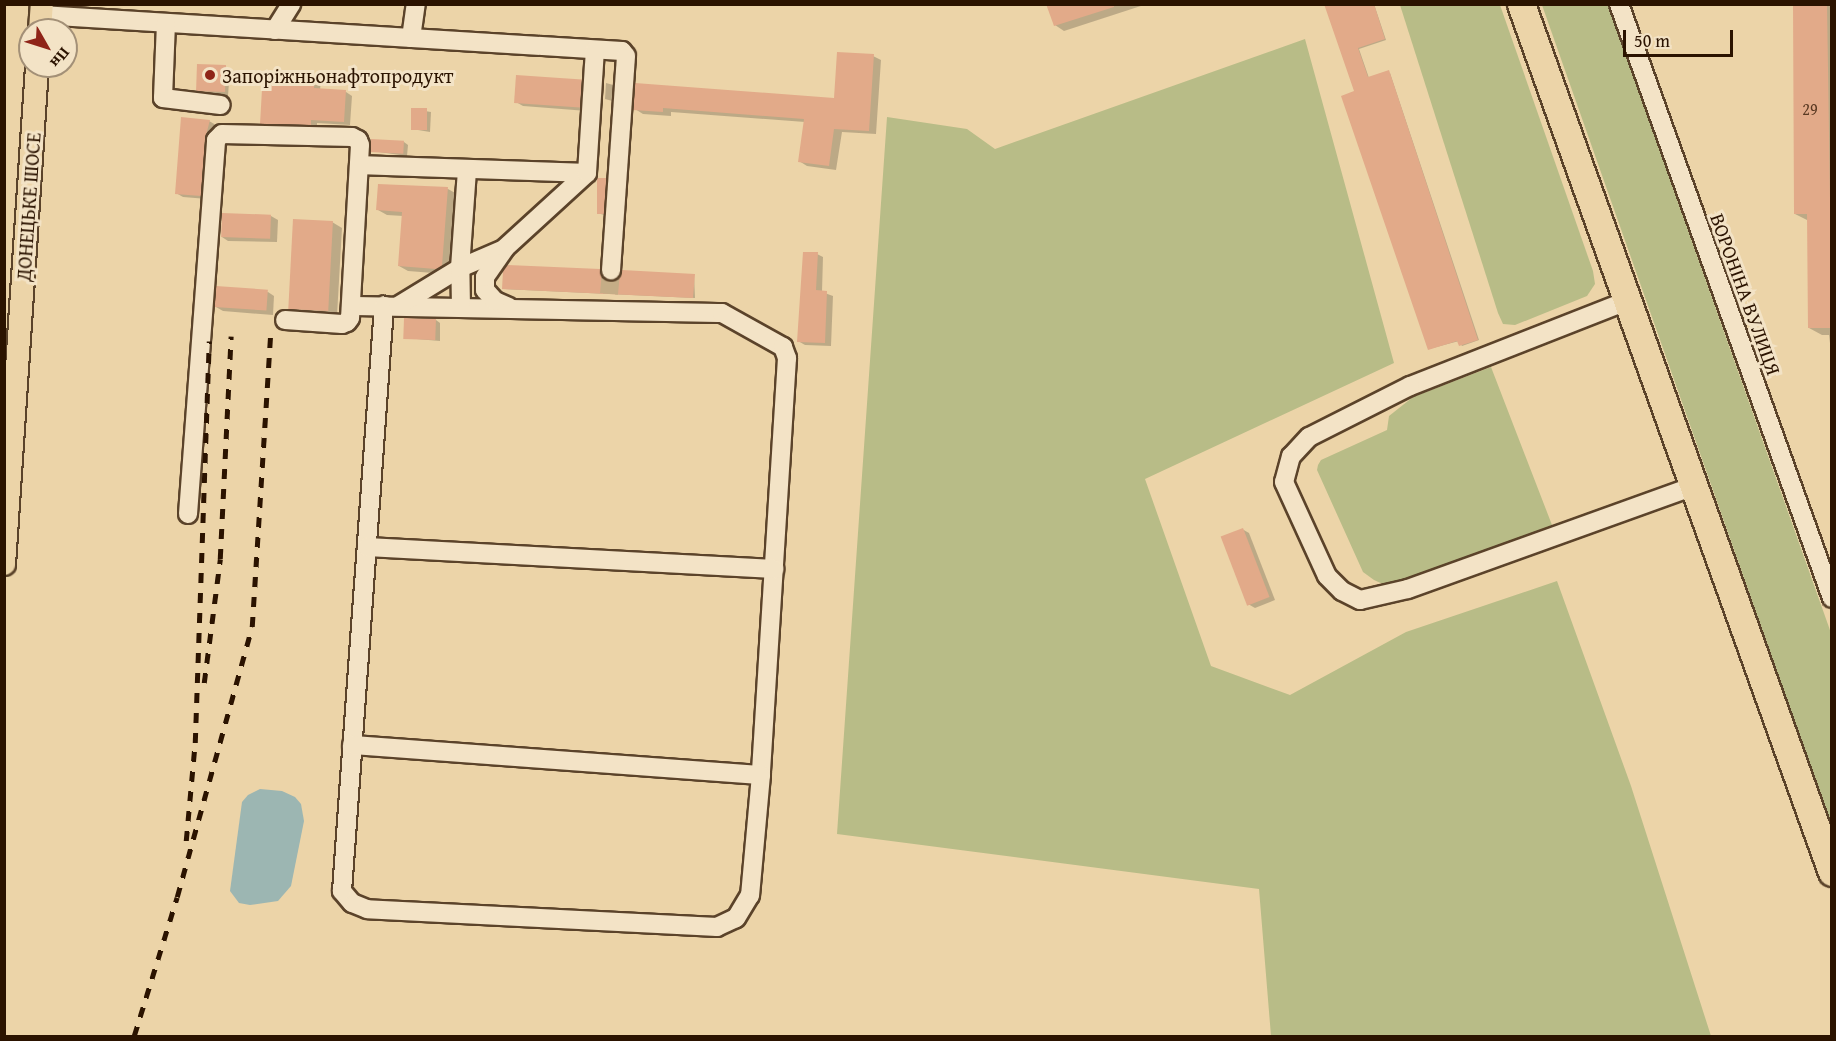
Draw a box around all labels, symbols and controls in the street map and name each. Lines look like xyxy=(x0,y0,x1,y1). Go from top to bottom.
north arrow xyxy=(18,18,78,78)
scale bar xyxy=(1626,18,1736,56)
text: 50 m xyxy=(1634,27,1670,54)
text: Пн xyxy=(45,43,76,74)
place label: Запоріжньонафтопродукт xyxy=(222,63,454,87)
marker: Запоріжньонафтопродукт xyxy=(203,68,217,82)
house number: 29 xyxy=(1802,99,1818,119)
street label: ДОНЕЦЬКЕ ШОСЕ xyxy=(11,132,45,282)
street label: ВОРОНІНА ВУЛИЦЯ xyxy=(1706,210,1786,378)

